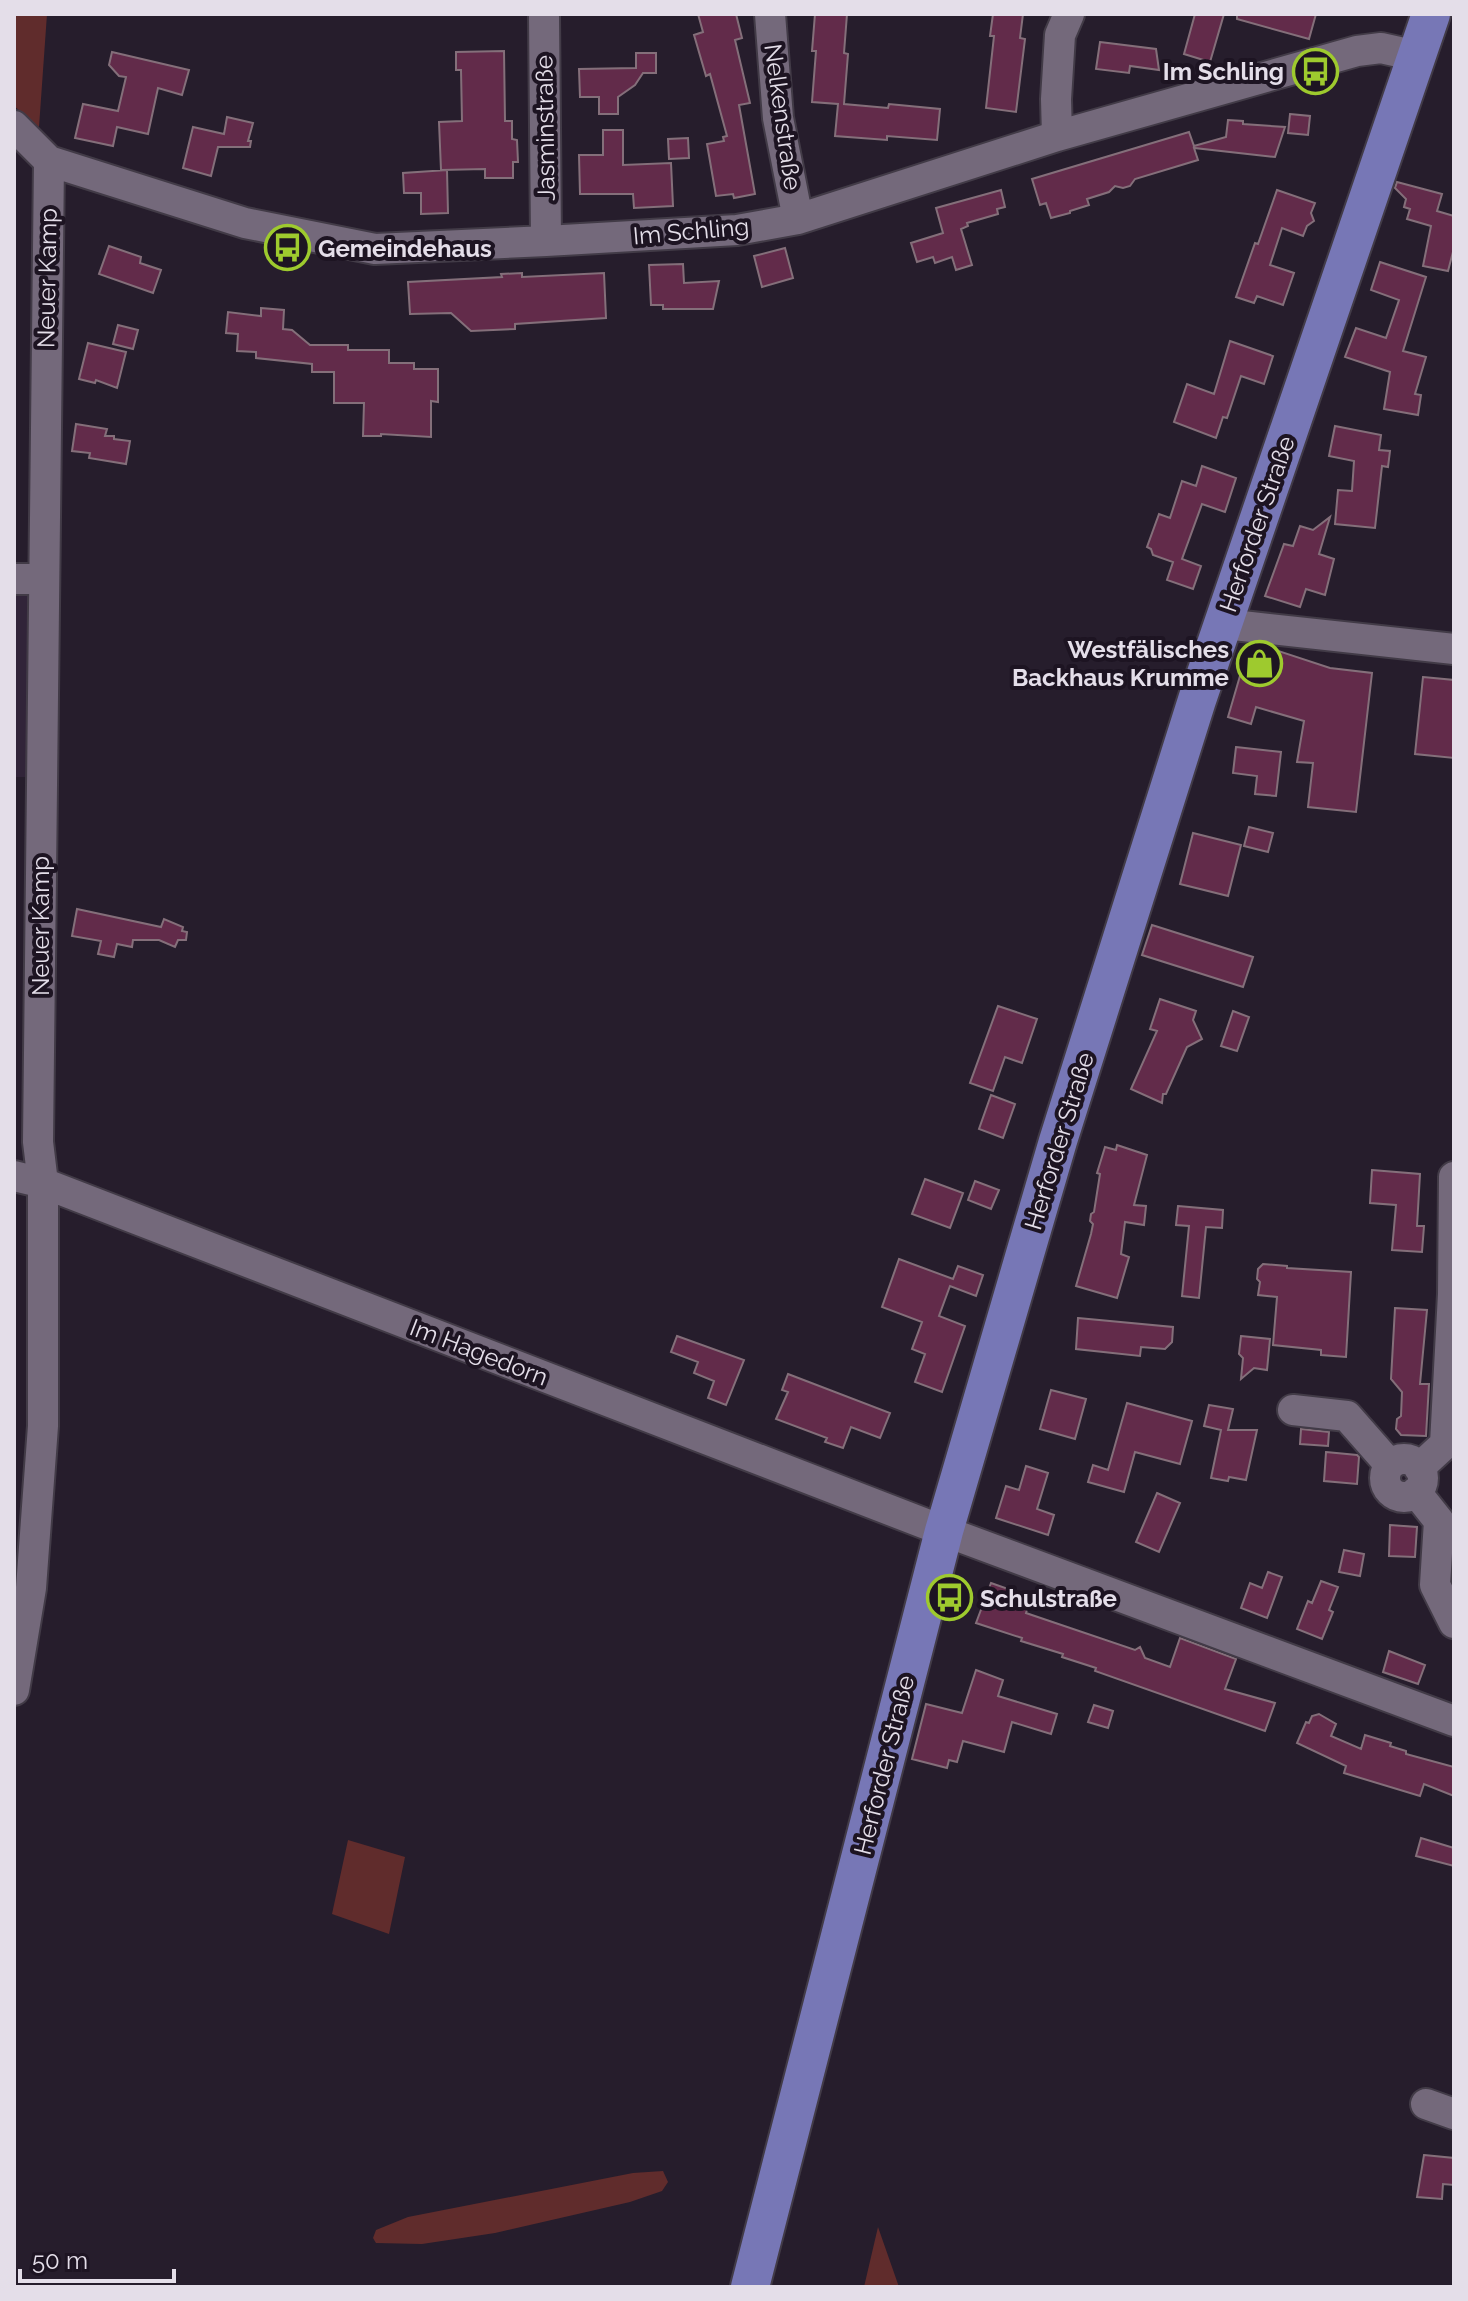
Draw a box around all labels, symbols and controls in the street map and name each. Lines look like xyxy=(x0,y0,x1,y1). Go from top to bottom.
street label: Nelkenstraße xyxy=(758,42,808,192)
bus stop icon: Im Schling xyxy=(1291,47,1339,95)
street label: Jasminstraße xyxy=(529,55,561,201)
place label: Im Schling xyxy=(1163,57,1284,86)
street label: Neuer Kamp xyxy=(31,208,63,348)
street label: Im Schling xyxy=(632,211,750,251)
bus stop icon: Gemeindehaus xyxy=(263,224,311,272)
place label: Gemeindehaus xyxy=(318,234,492,263)
street label: Herforder Straße xyxy=(1213,432,1301,616)
place label: Westfälisches Backhaus Krumme xyxy=(1012,635,1229,692)
shop icon: Westfälisches Backhaus Krumme xyxy=(1236,639,1284,687)
street label: Neuer Kamp xyxy=(26,856,55,996)
street label: Herforder Straße xyxy=(1018,1049,1100,1233)
street label: Im Hagedorn xyxy=(406,1312,552,1392)
bus stop icon: Schulstraße xyxy=(925,1574,973,1622)
place label: Schulstraße xyxy=(980,1584,1117,1613)
street label: Herforder Straße xyxy=(848,1672,920,1858)
scale bar xyxy=(20,2233,174,2283)
text: 50 m xyxy=(32,2246,88,2275)

